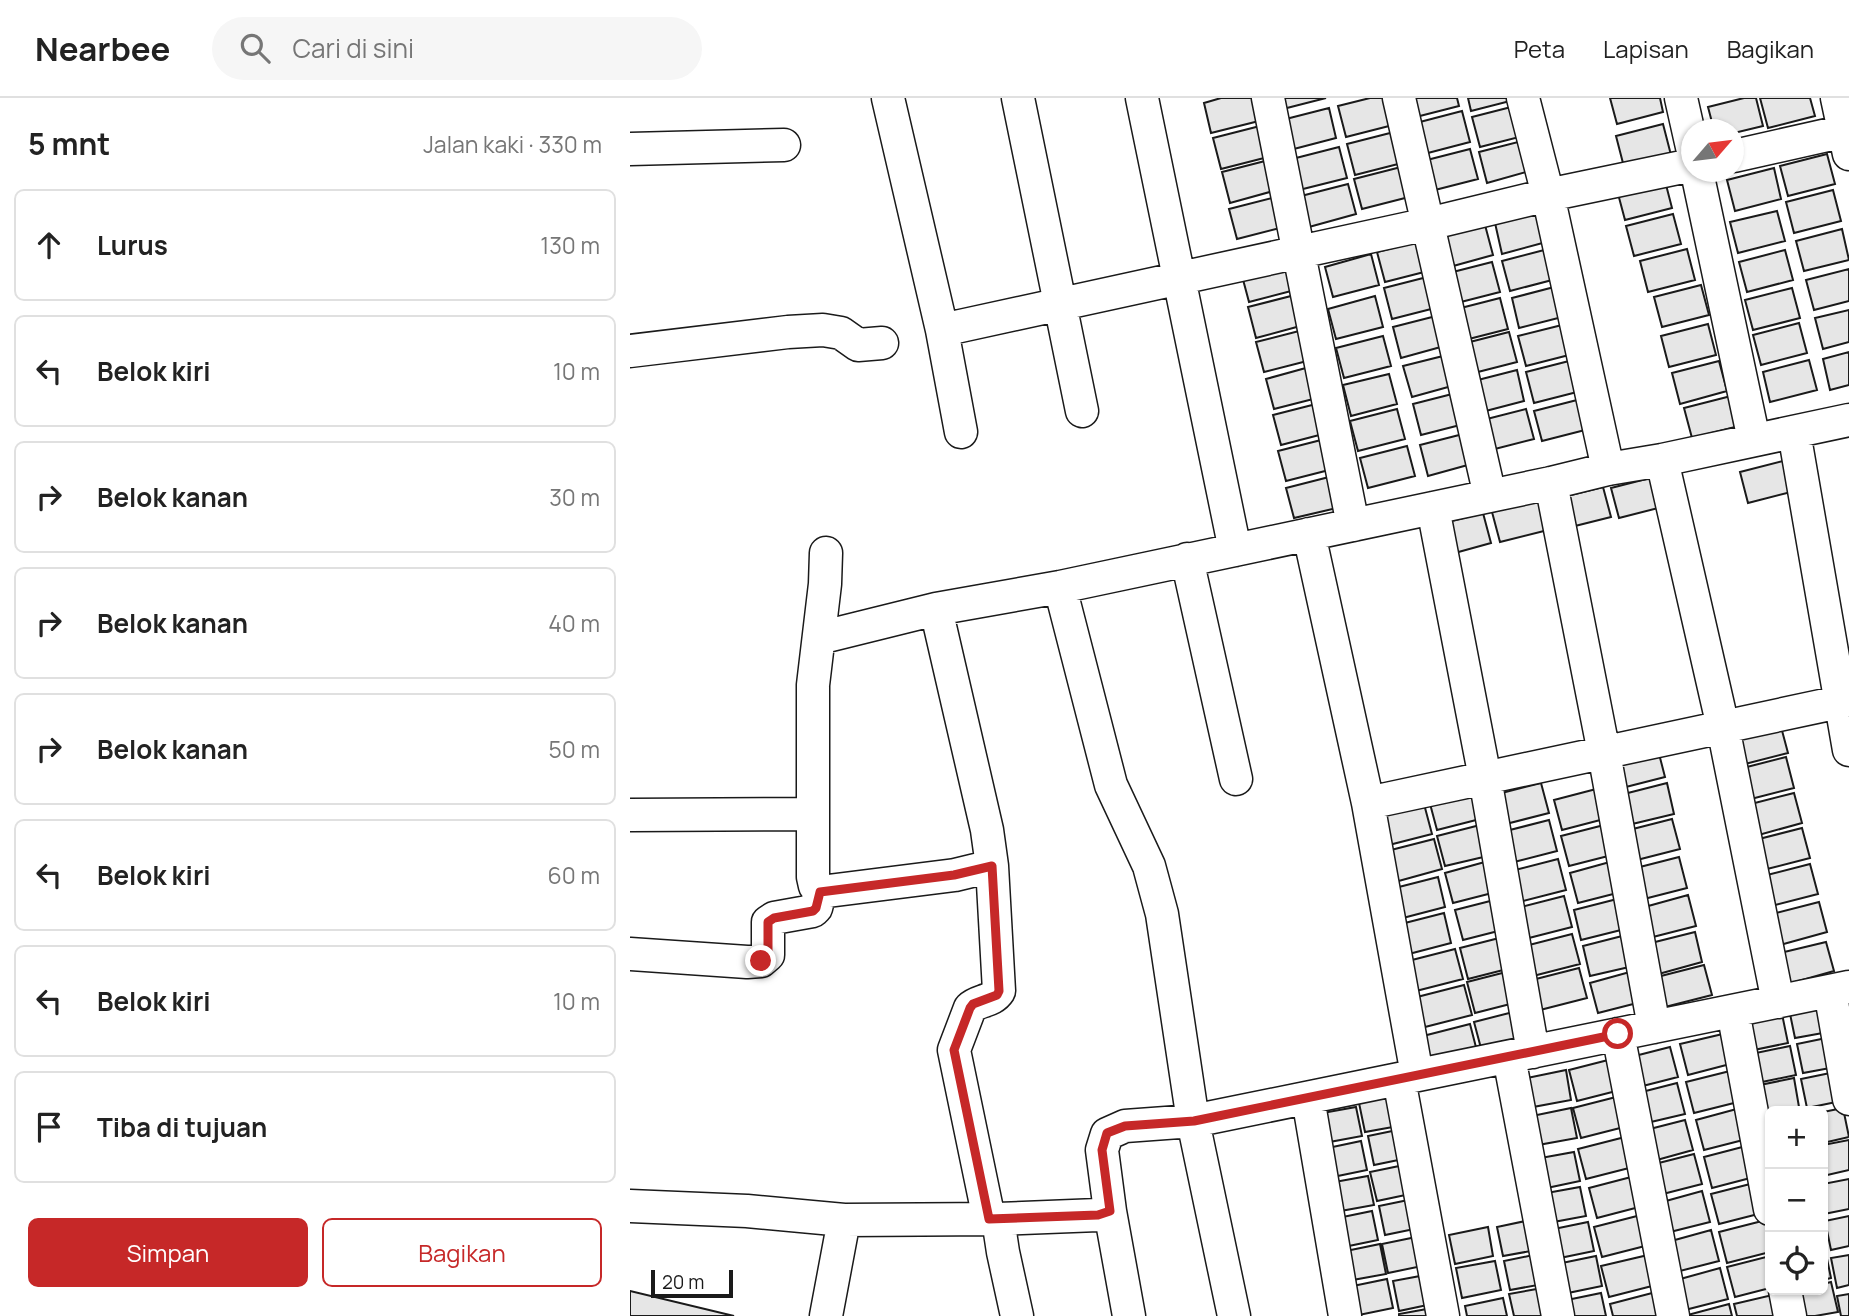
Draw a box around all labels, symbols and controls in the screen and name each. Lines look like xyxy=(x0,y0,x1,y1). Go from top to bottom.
search box xyxy=(212,17,702,80)
text: Nearbee xyxy=(35,26,170,71)
icon: search xyxy=(236,29,274,67)
text: Cari di sini xyxy=(292,30,414,66)
text: Peta xyxy=(1514,32,1565,65)
text: Lapisan xyxy=(1603,32,1689,65)
text: Bagikan xyxy=(1727,32,1814,65)
north arrow xyxy=(1681,119,1744,182)
text: 5 mnt xyxy=(28,123,110,164)
text: Jalan kaki · 330 m xyxy=(423,128,602,160)
icon: ahead xyxy=(30,226,68,264)
text: Lurus xyxy=(97,227,168,263)
text: 130 m xyxy=(540,229,600,261)
icon: left xyxy=(30,352,68,390)
text: Belok kiri xyxy=(97,353,211,389)
text: 10 m xyxy=(553,355,600,387)
icon: right xyxy=(30,478,68,516)
text: Belok kanan xyxy=(97,479,248,515)
text: 30 m xyxy=(549,481,600,513)
icon: right xyxy=(30,604,68,642)
text: Belok kanan xyxy=(97,605,248,641)
text: 40 m xyxy=(548,607,600,639)
icon: right xyxy=(30,730,68,768)
text: Belok kanan xyxy=(97,731,248,767)
text: 50 m xyxy=(549,733,600,765)
icon: left xyxy=(30,856,68,894)
text: Belok kiri xyxy=(97,857,211,893)
text: 60 m xyxy=(548,859,600,891)
route end xyxy=(745,945,776,976)
icon: left xyxy=(30,982,68,1020)
text: Belok kiri xyxy=(97,983,211,1019)
text: 10 m xyxy=(553,985,600,1017)
route start xyxy=(1602,1018,1633,1049)
map controls xyxy=(1765,1106,1828,1295)
button: + xyxy=(1765,1106,1828,1169)
icon: arrive xyxy=(30,1108,68,1146)
text: Tiba di tujuan xyxy=(97,1109,267,1145)
button: − xyxy=(1765,1169,1828,1232)
button: Simpan xyxy=(28,1218,308,1287)
button: Bagikan xyxy=(322,1218,602,1287)
button: locate xyxy=(1765,1232,1828,1295)
scale bar xyxy=(651,1267,733,1299)
text: 20 m xyxy=(662,1269,704,1295)

